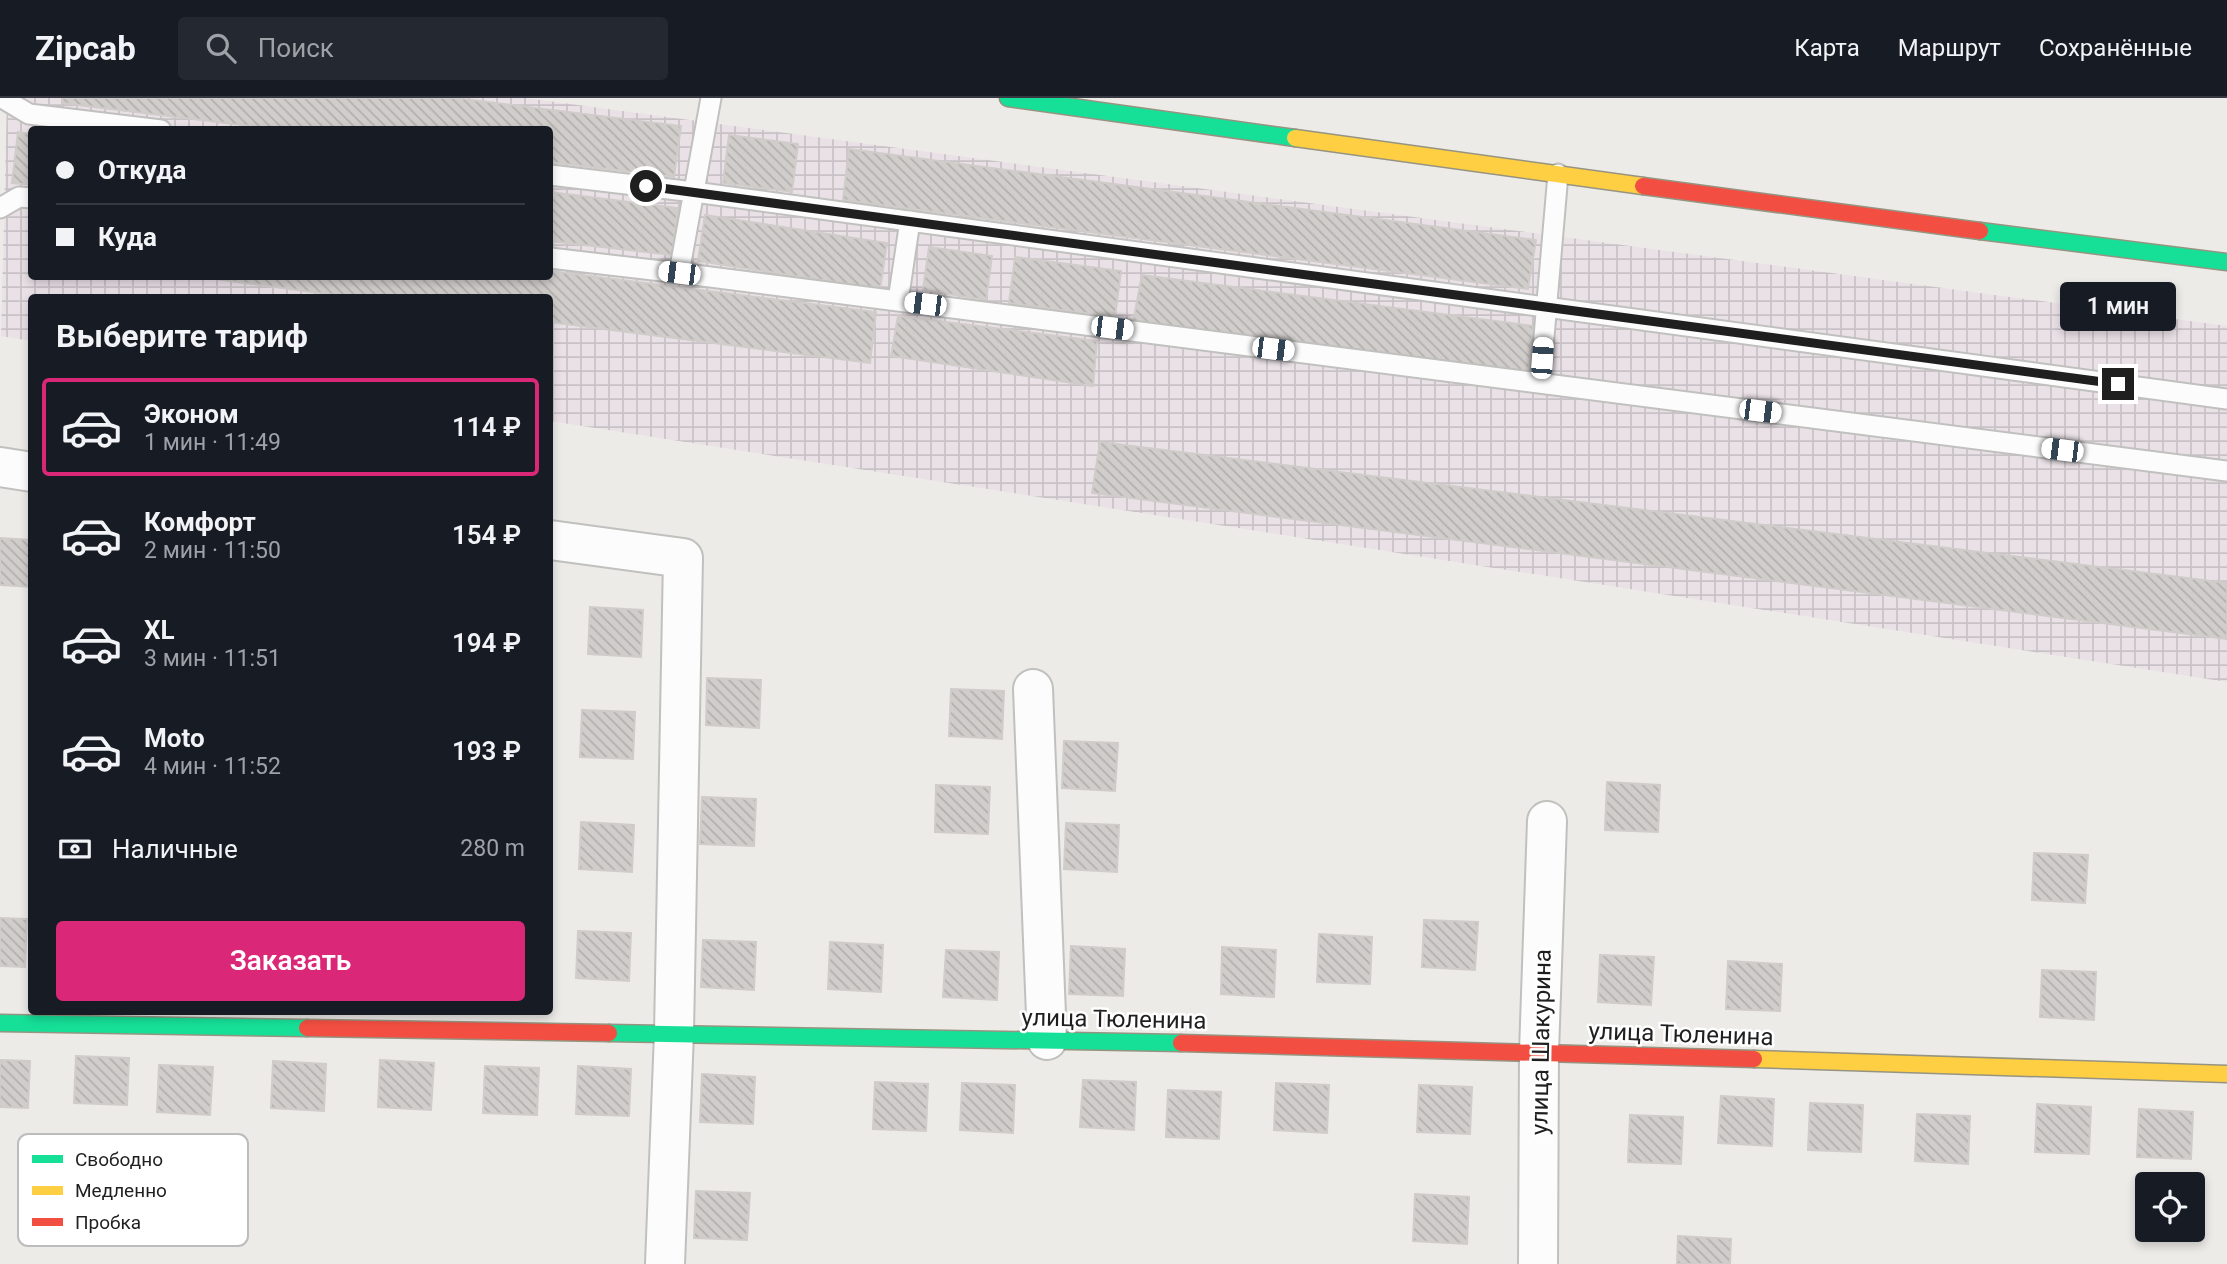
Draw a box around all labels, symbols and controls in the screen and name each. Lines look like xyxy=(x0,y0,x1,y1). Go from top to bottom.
search box xyxy=(178,17,668,80)
text: Zipcab xyxy=(35,29,136,68)
icon: search xyxy=(202,29,240,67)
text: Поиск xyxy=(258,33,334,63)
text: Карта xyxy=(1794,34,1860,62)
text: Маршрут xyxy=(1898,34,2001,62)
text: Сохранённые xyxy=(2039,34,2192,62)
text: Откуда xyxy=(98,155,187,185)
route start xyxy=(630,170,662,202)
text: Куда xyxy=(98,222,157,252)
car xyxy=(657,260,702,286)
callout: 1 мин xyxy=(2060,282,2176,331)
car xyxy=(903,291,948,317)
text: 1 мин xyxy=(2087,293,2149,320)
car xyxy=(1090,315,1135,341)
text: Выберите тариф xyxy=(56,317,308,355)
car xyxy=(1251,336,1296,362)
car xyxy=(1531,336,1554,380)
route end xyxy=(2102,368,2134,400)
icon: car xyxy=(60,396,123,459)
car xyxy=(1738,398,1783,424)
text: Эконом xyxy=(144,399,239,429)
text: 114 ₽ xyxy=(452,412,521,442)
text: 1 мин · 11:49 xyxy=(144,429,281,456)
car xyxy=(2040,437,2085,463)
icon: car xyxy=(60,504,123,567)
text: Комфорт xyxy=(144,507,256,537)
text: 154 ₽ xyxy=(452,520,521,550)
text: 2 мин · 11:50 xyxy=(144,537,281,564)
icon: car xyxy=(60,612,123,675)
text: XL xyxy=(144,615,175,645)
text: 194 ₽ xyxy=(452,628,521,658)
text: 3 мин · 11:51 xyxy=(144,645,281,672)
icon: car xyxy=(60,720,123,783)
text: Moto xyxy=(144,723,205,753)
text: 193 ₽ xyxy=(452,736,521,766)
text: 4 мин · 11:52 xyxy=(144,753,281,780)
icon: cash xyxy=(56,830,94,868)
text: Наличные xyxy=(112,834,238,864)
text: 280 m xyxy=(460,835,525,862)
button: Заказать xyxy=(56,921,525,1001)
street label: улица Шакурина xyxy=(1525,949,1557,1135)
street label: улица Тюленина xyxy=(1021,1003,1207,1035)
street label: улица Тюленина xyxy=(1588,1017,1774,1051)
legend xyxy=(18,1134,248,1246)
text: Свободно xyxy=(75,1148,163,1171)
map controls xyxy=(2135,1172,2205,1242)
button: locate xyxy=(2135,1172,2205,1242)
text: Медленно xyxy=(75,1179,167,1202)
text: Пробка xyxy=(75,1211,141,1234)

